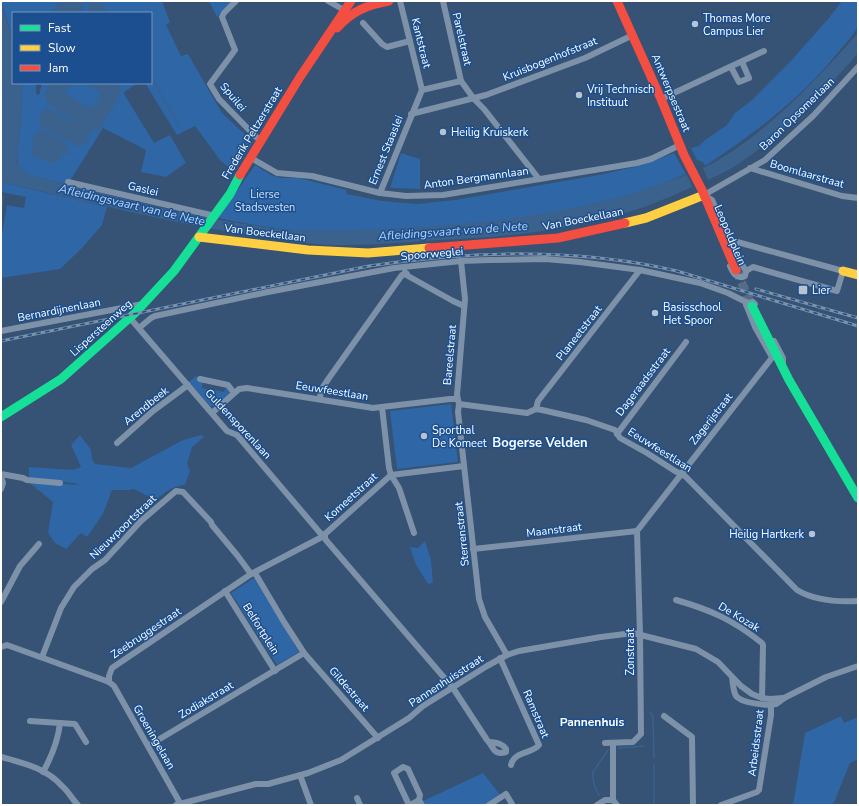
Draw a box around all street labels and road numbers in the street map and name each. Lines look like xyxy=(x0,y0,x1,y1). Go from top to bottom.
street label: Parelstraat xyxy=(449,11,475,67)
street label: Kantstraat xyxy=(408,16,435,70)
street label: Kruisbogenhofstraat xyxy=(501,33,599,85)
street label: Antwerpsestraat xyxy=(648,52,694,134)
street label: Baron Opsomerlaan xyxy=(756,74,838,154)
street label: Spuilei xyxy=(216,79,250,115)
street label: Frederik Peltzerstraat xyxy=(218,84,286,182)
street label: Ernest Staaslei xyxy=(365,113,407,187)
street label: Boomlaarstraat xyxy=(768,156,846,192)
street label: Anton Bergmannlaan xyxy=(423,163,529,193)
street label: Gaslei xyxy=(126,178,160,200)
street label: Leopoldplein xyxy=(711,202,749,268)
street label: Van Boeckellaan xyxy=(540,204,625,234)
street label: Van Boeckellaan xyxy=(222,220,307,245)
street label: Spoorweglei xyxy=(400,244,464,264)
street label: Bernardijnenlaan xyxy=(16,295,102,325)
street label: Lispersteenweg xyxy=(67,296,135,360)
street label: Planeetstraat xyxy=(553,302,605,364)
street label: Bareelstraat xyxy=(440,324,460,386)
street label: Dageraadsstraat xyxy=(612,345,674,419)
street label: Eeuwfeestlaan xyxy=(295,378,369,404)
street label: Arendbeek xyxy=(120,383,172,429)
street label: Guldensporenlaan xyxy=(202,386,274,462)
street label: Zagerijstraat xyxy=(686,390,736,448)
street label: Eeuwfeestlaan xyxy=(625,424,695,476)
street label: Komeetstraat xyxy=(321,469,381,525)
street label: Nieuwpoortstraat xyxy=(86,491,160,563)
street label: Sterrenstraat xyxy=(451,501,473,567)
street label: Maanstraat xyxy=(525,519,583,541)
street label: De Kozak xyxy=(715,599,763,636)
street label: Belfortplein xyxy=(239,600,283,658)
street label: Zeebruggestraat xyxy=(108,604,184,662)
street label: Zonstraat xyxy=(623,628,638,676)
street label: Pannenhuisstraat xyxy=(406,651,486,711)
street label: Gildestraat xyxy=(325,664,373,715)
street label: Zodiakstraat xyxy=(176,678,236,722)
street label: Ramstraat xyxy=(519,688,553,741)
street label: Groeningelaan xyxy=(129,702,179,772)
street label: Arbeidsstraat xyxy=(744,709,768,777)

